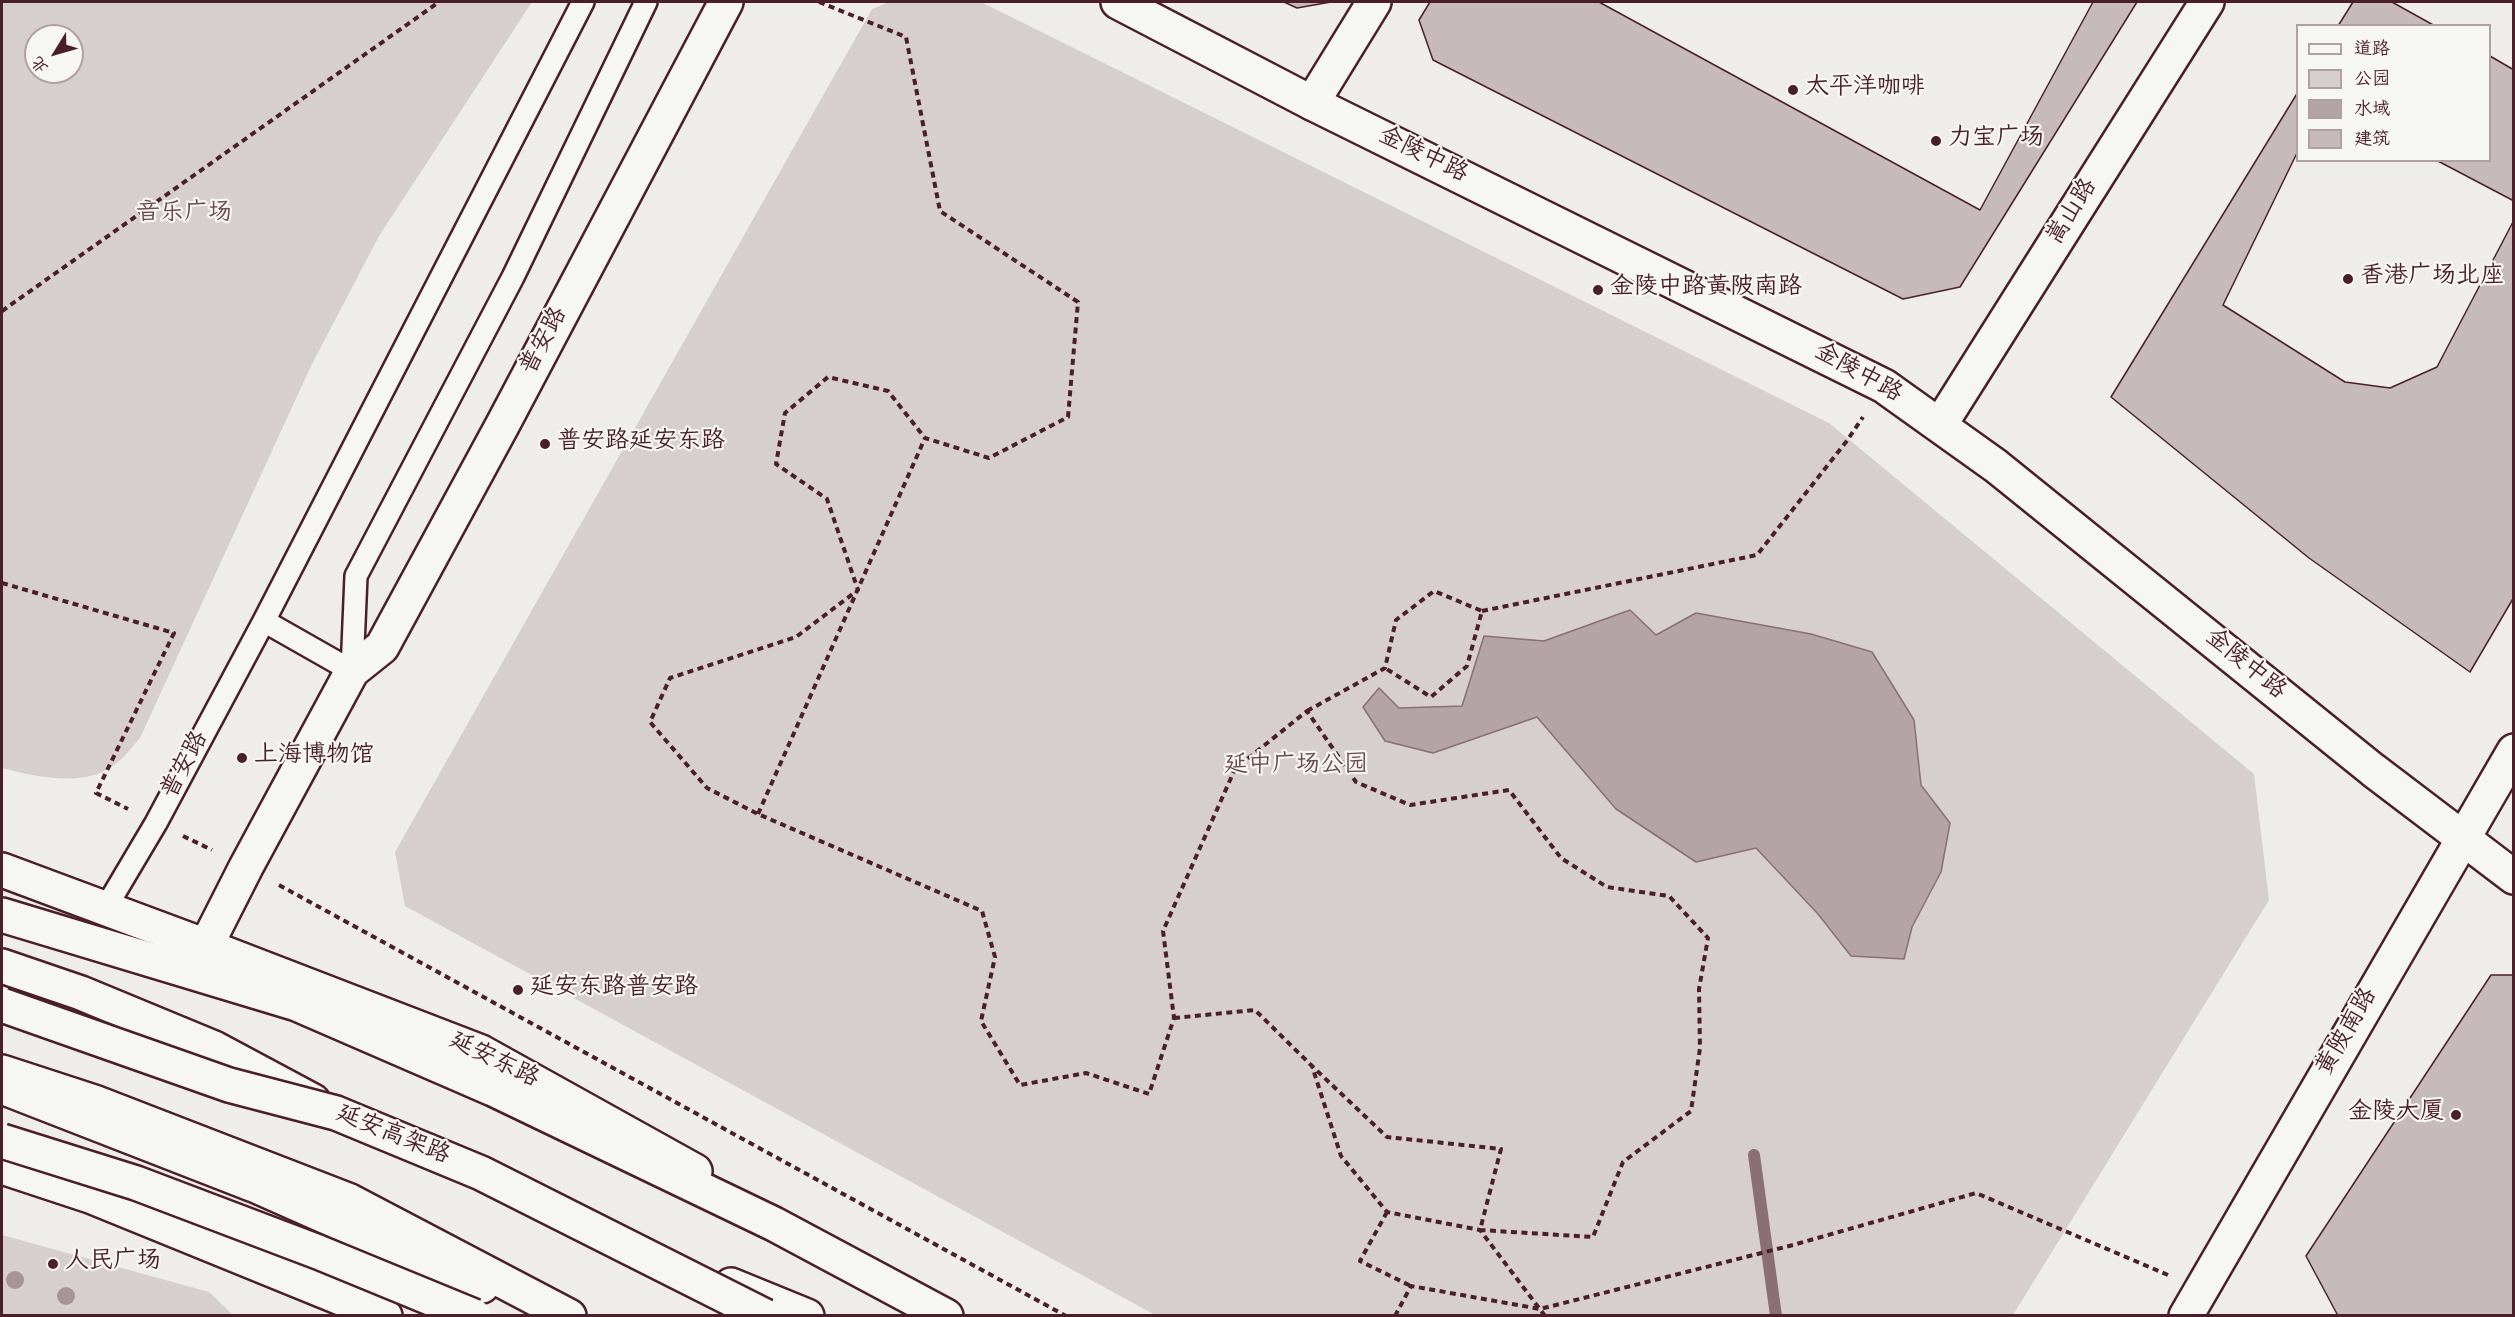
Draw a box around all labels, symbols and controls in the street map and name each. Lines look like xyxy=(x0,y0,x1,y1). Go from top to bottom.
north arrow xyxy=(24,24,84,84)
legend xyxy=(2296,24,2491,162)
text: 道路 xyxy=(2354,38,2390,63)
text: 北 xyxy=(27,51,55,77)
text: 公园 xyxy=(2354,68,2390,93)
place label: 太平洋咖啡 xyxy=(1805,76,1925,104)
marker: 太平洋咖啡 xyxy=(1786,83,1800,97)
text: 水域 xyxy=(2354,98,2390,123)
street label: 金陵中路 xyxy=(1373,123,1471,191)
place label: 力宝广场 xyxy=(1948,127,2044,155)
text: 建筑 xyxy=(2354,128,2390,153)
marker: 力宝广场 xyxy=(1929,134,1943,148)
street label: 嵩山路 xyxy=(2043,175,2105,251)
park label: 音乐广场 xyxy=(136,202,232,230)
place label: 香港广场北座 xyxy=(2360,265,2504,293)
marker: 香港广场北座 xyxy=(2341,272,2355,286)
place label: 金陵中路黄陂南路 xyxy=(1610,276,1802,304)
marker: 金陵中路黄陂南路 xyxy=(1591,283,1605,297)
street label: 普安路 xyxy=(516,303,576,381)
street label: 金陵中路 xyxy=(1808,339,1906,411)
place label: 普安路延安东路 xyxy=(557,430,725,458)
marker: 普安路延安东路 xyxy=(538,437,552,451)
street label: 金陵中路 xyxy=(2198,625,2290,707)
street label: 普安路 xyxy=(157,727,217,805)
place label: 上海博物馆 xyxy=(254,744,374,772)
marker: 上海博物馆 xyxy=(235,751,249,765)
park label: 延中广场公园 xyxy=(1224,754,1368,782)
place label: 延安东路普安路 xyxy=(530,976,698,1004)
marker: 延安东路普安路 xyxy=(511,983,525,997)
street label: 黄陂南路 xyxy=(2313,984,2385,1082)
street label: 延安东路 xyxy=(444,1028,542,1096)
street label: 延安高架路 xyxy=(331,1101,453,1173)
place label: 金陵大厦 xyxy=(2348,1101,2444,1129)
marker: 金陵大厦 xyxy=(2449,1108,2463,1122)
place label: 人民广场 xyxy=(65,1250,161,1278)
marker: 人民广场 xyxy=(46,1257,60,1271)

